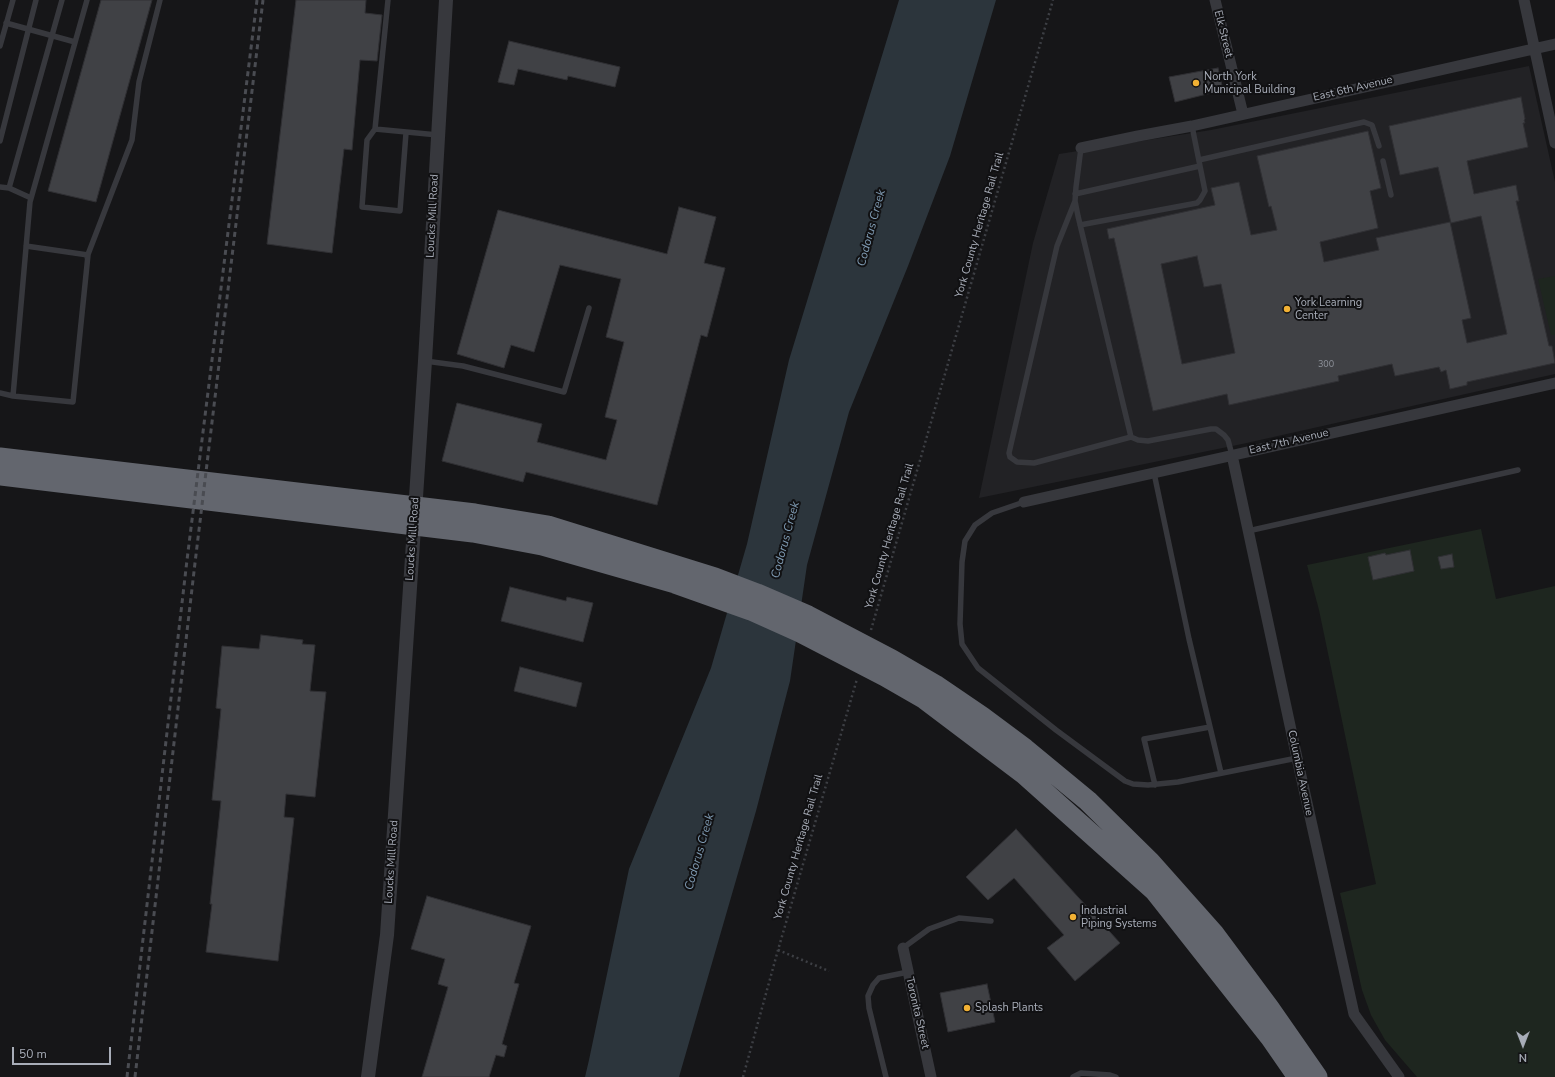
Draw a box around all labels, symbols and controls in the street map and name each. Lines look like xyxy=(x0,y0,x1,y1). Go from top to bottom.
street label: Elk Street xyxy=(1211,9,1235,59)
place label: North York Municipal Building xyxy=(1204,70,1295,96)
street label: East 6th Avenue xyxy=(1312,73,1394,105)
marker: North York Municipal Building xyxy=(1191,78,1201,88)
street label: York County Heritage Rail Trail xyxy=(953,151,1007,299)
street label: Loucks Mill Road xyxy=(424,174,442,258)
water label: Codorus Creek xyxy=(855,188,889,268)
place label: York Learning Center xyxy=(1295,296,1362,322)
marker: York Learning Center xyxy=(1282,304,1292,314)
house number: 300 xyxy=(1318,360,1334,370)
street label: East 7th Avenue xyxy=(1248,426,1330,458)
street label: York County Heritage Rail Trail xyxy=(863,462,917,610)
street label: Loucks Mill Road xyxy=(403,497,423,581)
water label: Codorus Creek xyxy=(769,500,803,580)
street label: Columbia Avenue xyxy=(1284,729,1316,817)
street label: York County Heritage Rail Trail xyxy=(772,773,826,921)
water label: Codorus Creek xyxy=(682,812,718,892)
street label: Loucks Mill Road xyxy=(382,820,402,904)
place label: Industrial Piping Systems xyxy=(1081,904,1157,930)
marker: Industrial Piping Systems xyxy=(1068,912,1078,922)
street label: Toronita Street xyxy=(902,976,932,1050)
place label: Splash Plants xyxy=(975,1001,1043,1015)
marker: Splash Plants xyxy=(962,1003,972,1013)
north arrow xyxy=(1503,1025,1543,1065)
scale bar xyxy=(14,1039,113,1065)
text: 50 m xyxy=(19,1046,47,1062)
text: N xyxy=(1519,1050,1527,1065)

